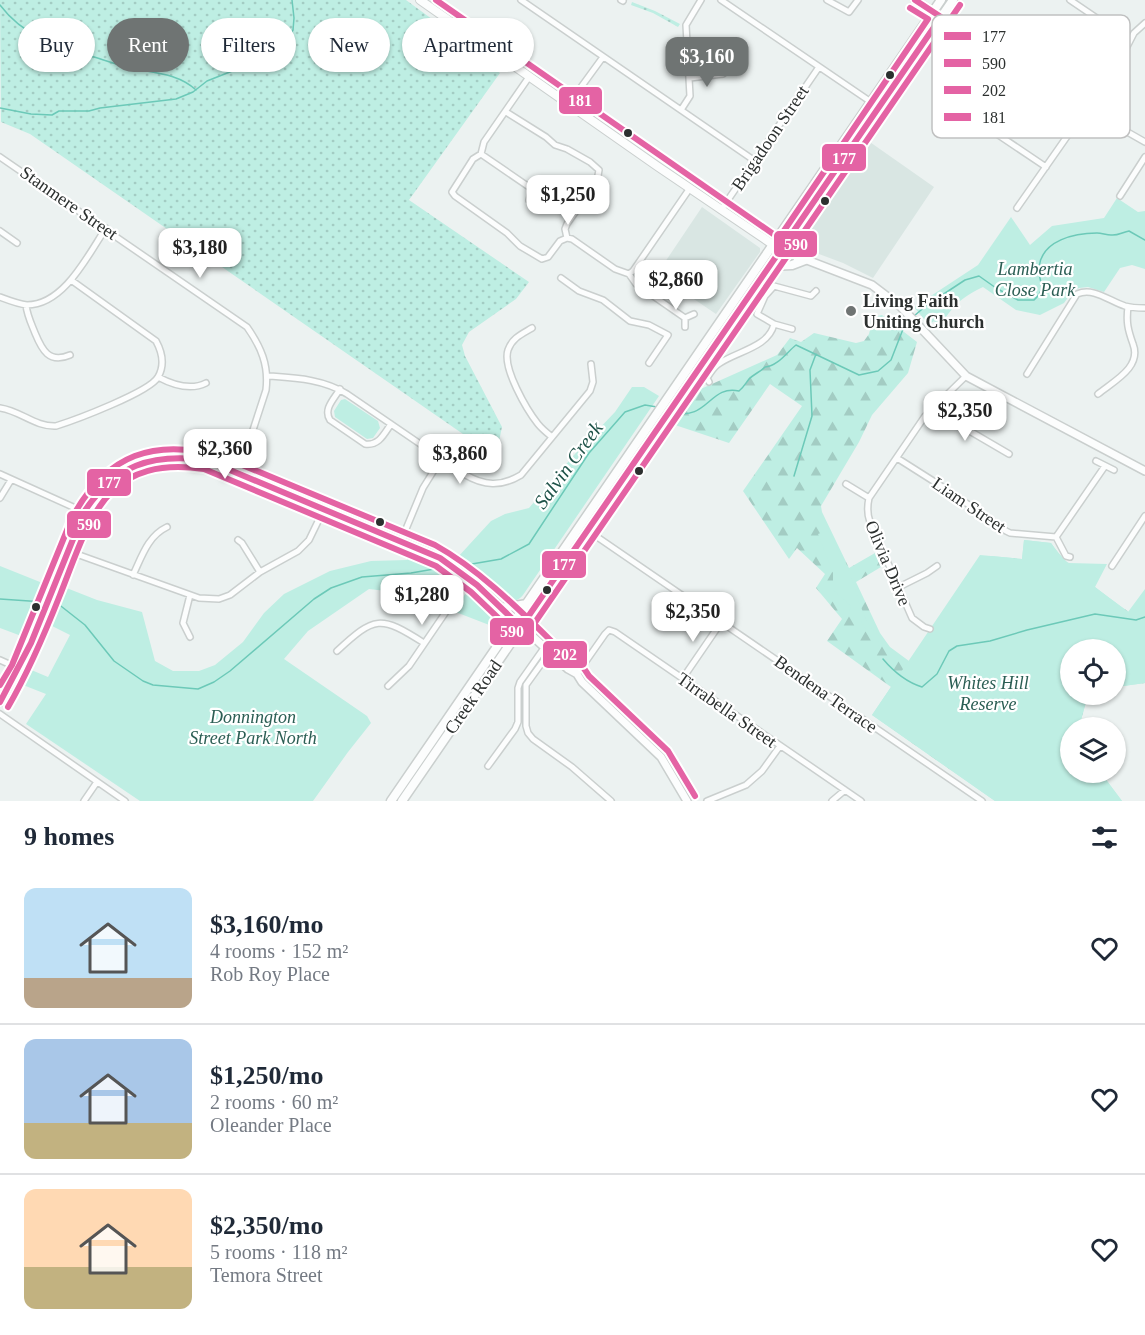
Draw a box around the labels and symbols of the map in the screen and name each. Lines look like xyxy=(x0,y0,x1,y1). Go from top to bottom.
legend xyxy=(932,15,1130,138)
text: 177 xyxy=(982,28,1006,45)
pin: $3,160 xyxy=(658,37,756,88)
text: 590 xyxy=(982,55,1006,72)
unlabelled marker xyxy=(884,69,896,81)
street label: Brigadoon Street xyxy=(727,82,813,194)
text: 202 xyxy=(982,82,1006,99)
line badge: 181 xyxy=(558,86,603,115)
text: 181 xyxy=(568,92,592,109)
text: 181 xyxy=(982,109,1006,126)
unlabelled marker xyxy=(622,127,634,139)
line badge: 177 xyxy=(821,143,867,172)
text: 177 xyxy=(832,150,856,167)
street label: Stanmere Street xyxy=(16,162,122,244)
pin: $1,250 xyxy=(519,175,617,226)
unlabelled marker xyxy=(819,195,831,207)
pin: $3,180 xyxy=(151,228,249,279)
line badge: 590 xyxy=(773,230,818,258)
text: 590 xyxy=(784,236,808,253)
park label: Lambertia Close Park xyxy=(995,259,1076,300)
pin: $2,860 xyxy=(627,260,725,311)
place label: Living Faith Uniting Church xyxy=(863,291,984,332)
marker: Living Faith Uniting Church xyxy=(844,304,858,318)
pin: $2,350 xyxy=(916,391,1014,442)
water label: Salvin Creek xyxy=(529,416,608,513)
pin: $2,360 xyxy=(176,429,274,480)
pin: $3,860 xyxy=(411,434,509,485)
unlabelled marker xyxy=(633,465,645,477)
line badge: 177 xyxy=(86,468,132,497)
street label: Liam Street xyxy=(928,473,1010,537)
text: 177 xyxy=(97,474,121,491)
line badge: 590 xyxy=(66,510,112,539)
text: 590 xyxy=(77,516,101,533)
unlabelled marker xyxy=(374,516,386,528)
street label: Olivia Drive xyxy=(861,517,915,609)
line badge: 177 xyxy=(541,550,587,579)
text: 177 xyxy=(552,556,576,573)
pin: $1,280 xyxy=(373,575,471,626)
unlabelled marker xyxy=(541,584,553,596)
pin: $2,350 xyxy=(644,592,742,643)
unlabelled marker xyxy=(30,601,42,613)
line badge: 590 xyxy=(489,617,535,646)
text: 590 xyxy=(500,623,524,640)
line badge: 202 xyxy=(542,640,588,669)
text: 202 xyxy=(553,646,577,663)
street label: Bendena Terrace xyxy=(771,651,881,737)
street label: Creek Road xyxy=(440,656,506,738)
street label: Tirrabella Street xyxy=(673,668,781,752)
park label: Whites Hill Reserve xyxy=(947,673,1029,714)
park label: Donnington Street Park North xyxy=(189,707,317,748)

